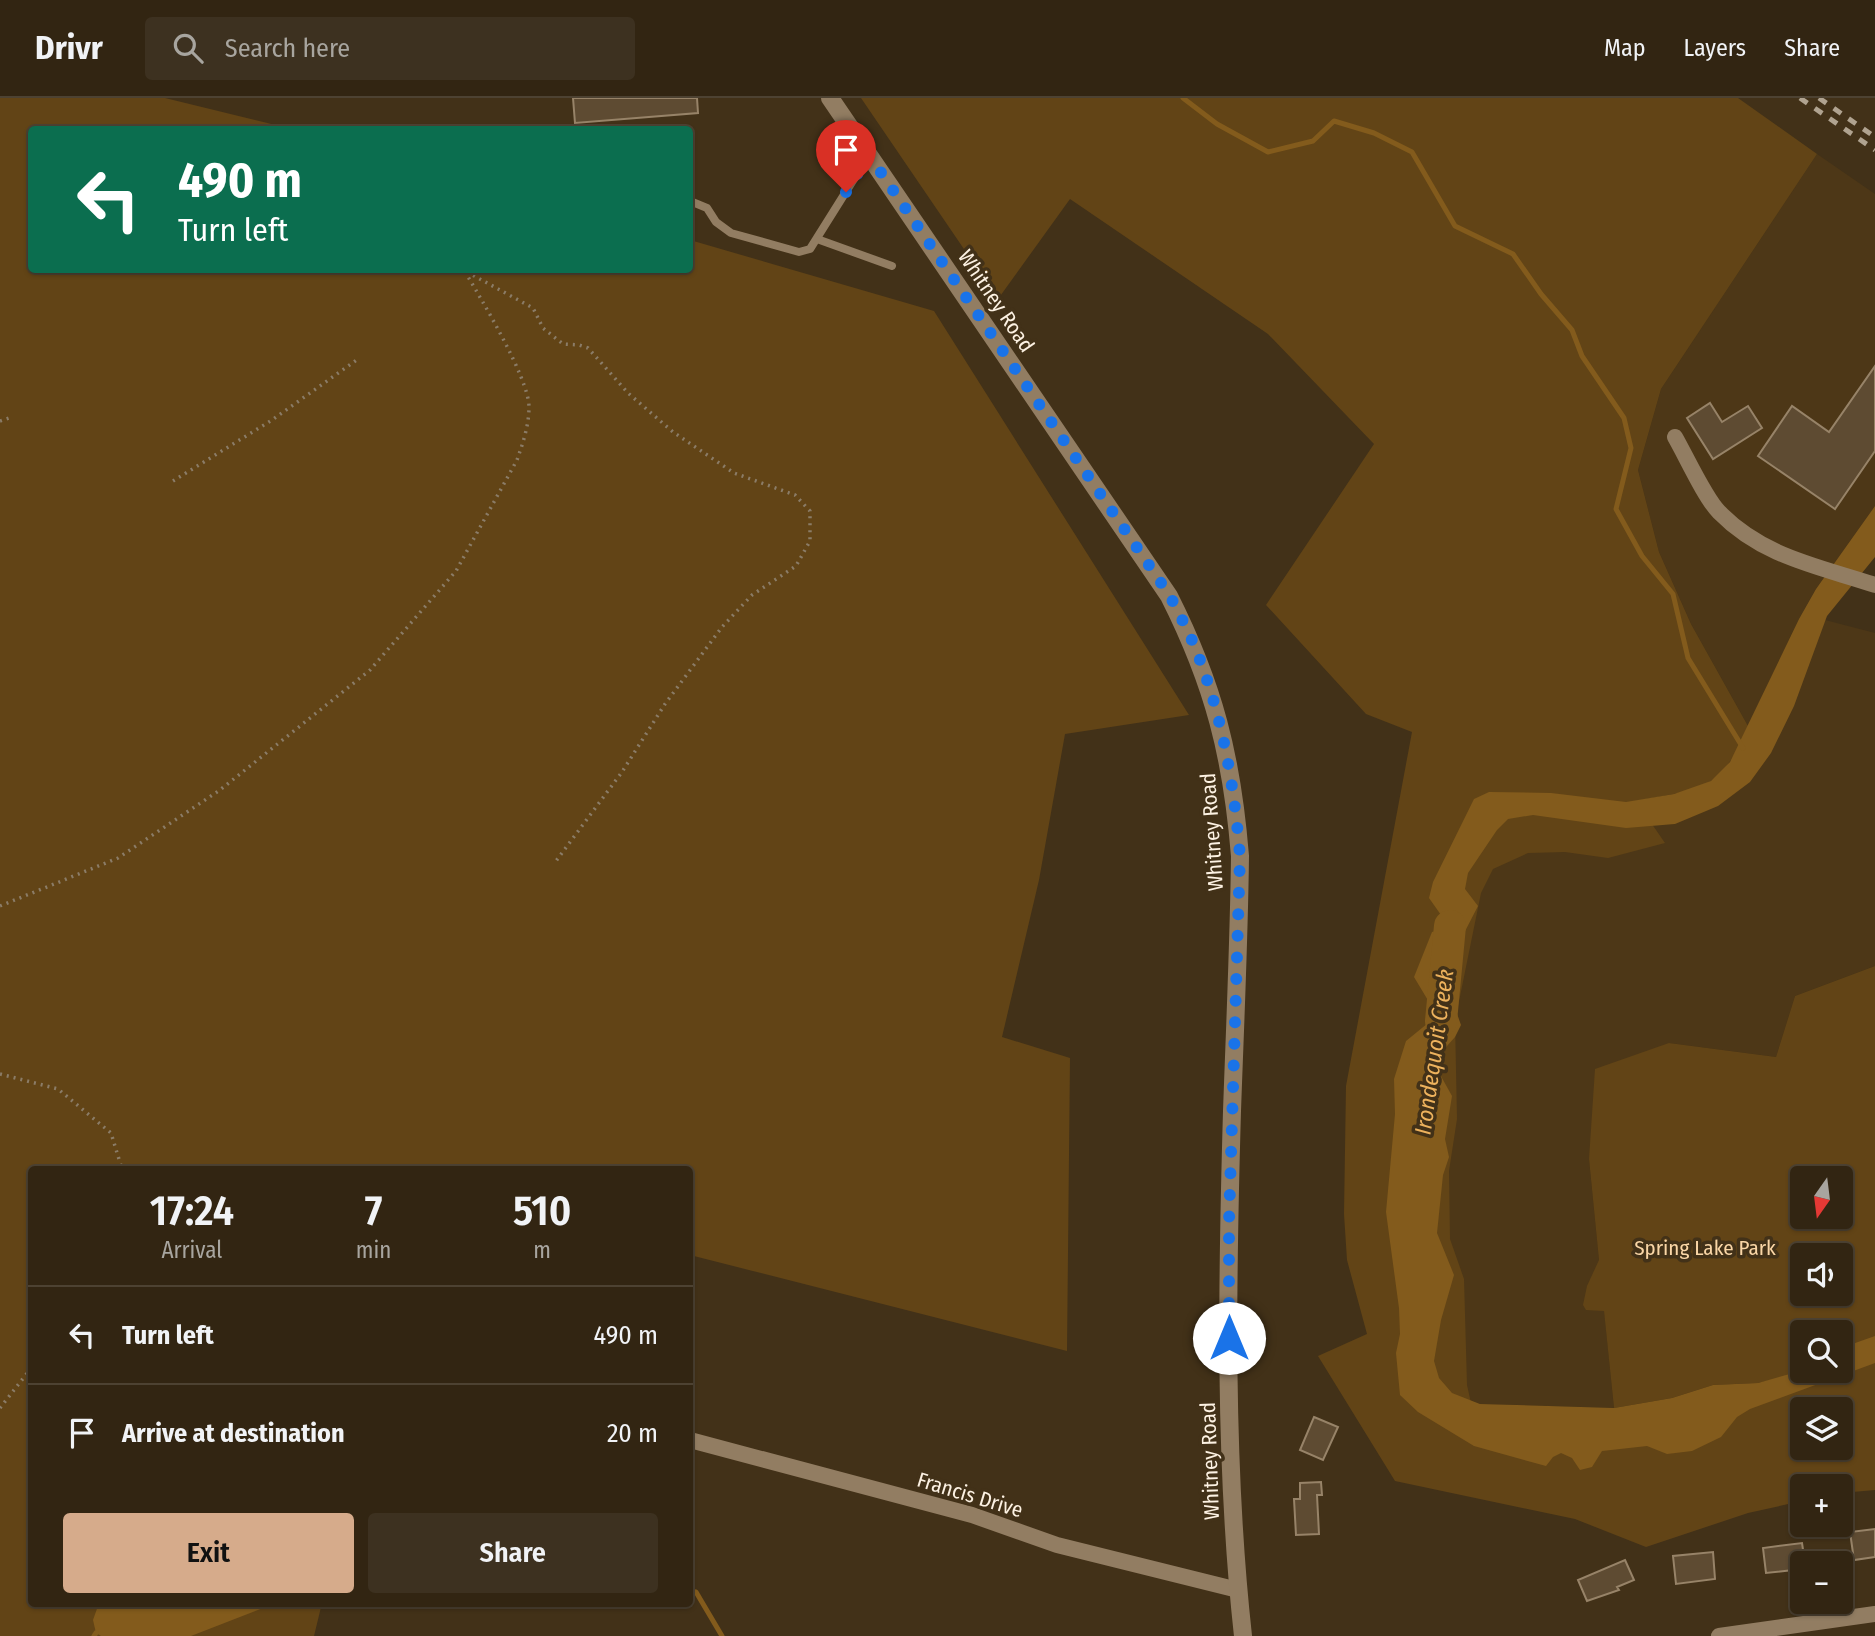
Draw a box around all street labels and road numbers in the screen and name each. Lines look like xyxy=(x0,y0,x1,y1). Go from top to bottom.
street label: Whitney Road xyxy=(952,245,1040,357)
street label: Whitney Road xyxy=(1195,772,1229,892)
street label: Whitney Road xyxy=(1195,1402,1225,1520)
street label: Francis Drive xyxy=(914,1467,1026,1523)

